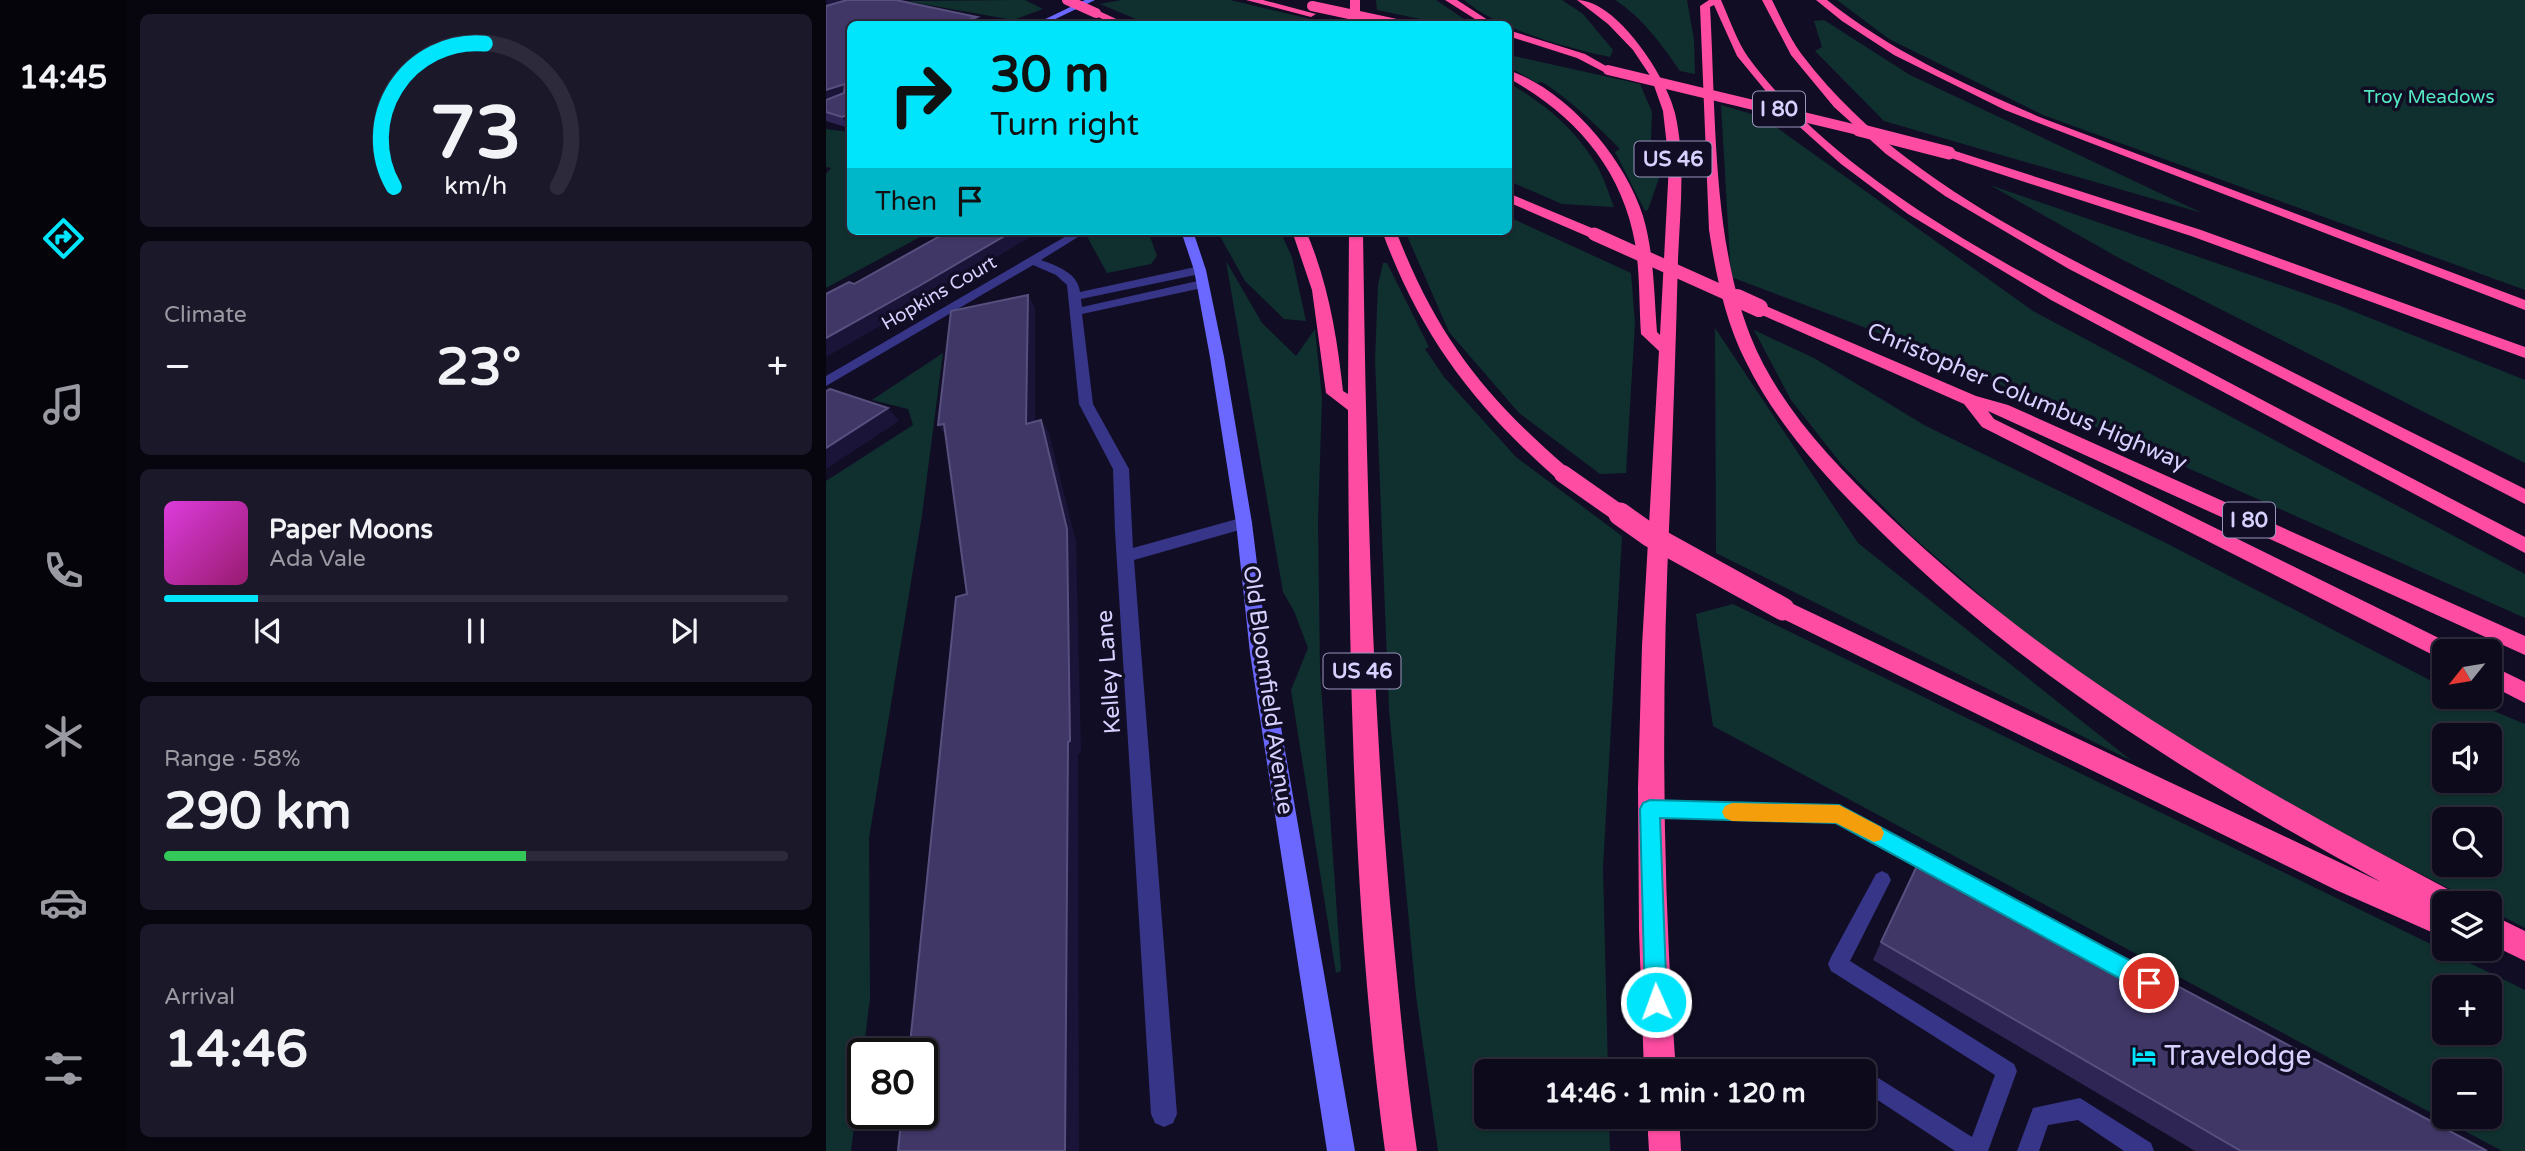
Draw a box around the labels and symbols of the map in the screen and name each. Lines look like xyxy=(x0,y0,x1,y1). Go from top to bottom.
park label: Troy Meadows xyxy=(2363,86,2495,108)
road number: I 80 xyxy=(1753,92,1805,126)
road number: US 46 xyxy=(1634,142,1712,176)
street label: Hopkins Court xyxy=(878,251,1000,335)
street label: Christopher Columbus Highway xyxy=(1863,317,2191,477)
road number: I 80 xyxy=(2223,503,2275,538)
street label: Old Bloomfield Avenue xyxy=(1237,564,1299,816)
street label: Kelley Lane xyxy=(1091,609,1127,735)
north arrow xyxy=(2432,639,2502,709)
road number: US 46 xyxy=(1324,654,1400,688)
pin xyxy=(2119,953,2179,1013)
position arrow xyxy=(1619,965,1693,1039)
speed limit sign: 80 xyxy=(847,1038,938,1129)
place label: Travelodge xyxy=(2164,1039,2311,1073)
hotel icon: Travelodge xyxy=(2130,1042,2158,1070)

